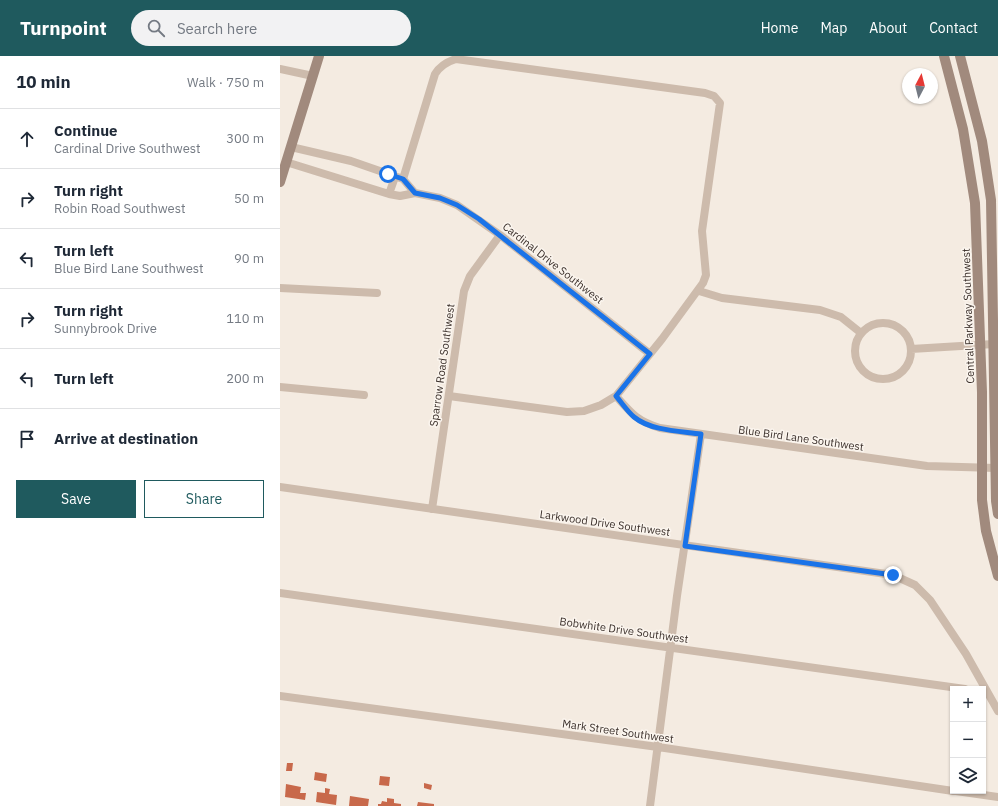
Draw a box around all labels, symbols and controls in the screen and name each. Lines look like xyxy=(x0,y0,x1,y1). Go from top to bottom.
search box xyxy=(131,10,411,46)
text: Turnpoint xyxy=(20,16,107,40)
icon: search xyxy=(145,17,167,39)
text: Search here xyxy=(177,19,257,38)
text: Home xyxy=(761,19,798,37)
text: Map xyxy=(820,19,847,37)
text: About xyxy=(869,19,907,37)
text: Contact xyxy=(929,19,978,37)
north arrow xyxy=(902,68,938,104)
text: 10 min xyxy=(16,71,71,93)
text: Walk · 750 m xyxy=(187,74,264,91)
text: Continue xyxy=(54,121,118,140)
icon: ahead xyxy=(16,128,38,150)
text: 300 m xyxy=(226,130,264,147)
text: Cardinal Drive Southwest xyxy=(54,140,201,157)
route start xyxy=(379,165,397,183)
text: Turn right xyxy=(54,181,123,200)
icon: right xyxy=(16,188,38,210)
text: 50 m xyxy=(234,190,264,207)
text: Robin Road Southwest xyxy=(54,200,186,217)
street label: Cardinal Drive Southwest xyxy=(500,219,606,307)
text: Turn left xyxy=(54,241,114,260)
icon: left xyxy=(16,248,38,270)
street label: Central Parkway Southwest xyxy=(959,248,977,384)
text: 90 m xyxy=(234,250,264,267)
text: Blue Bird Lane Southwest xyxy=(54,260,204,277)
text: Turn right xyxy=(54,301,123,320)
street label: Sparrow Road Southwest xyxy=(426,302,458,427)
icon: right xyxy=(16,308,38,330)
text: 110 m xyxy=(226,310,264,327)
text: Sunnybrook Drive xyxy=(54,320,157,337)
icon: left xyxy=(16,368,38,390)
text: Turn left xyxy=(54,369,114,388)
text: 200 m xyxy=(226,370,264,387)
street label: Blue Bird Lane Southwest xyxy=(737,422,865,454)
icon: arrive xyxy=(16,428,38,450)
text: Arrive at destination xyxy=(54,429,198,448)
button: Save xyxy=(16,480,136,518)
button: Share xyxy=(144,480,264,518)
street label: Larkwood Drive Southwest xyxy=(539,507,671,539)
route end xyxy=(884,566,902,584)
street label: Bobwhite Drive Southwest xyxy=(559,614,690,646)
map controls xyxy=(950,686,986,794)
button: + xyxy=(950,686,986,722)
street label: Mark Street Southwest xyxy=(561,716,675,746)
button: − xyxy=(950,722,986,758)
button: layers xyxy=(950,758,986,794)

